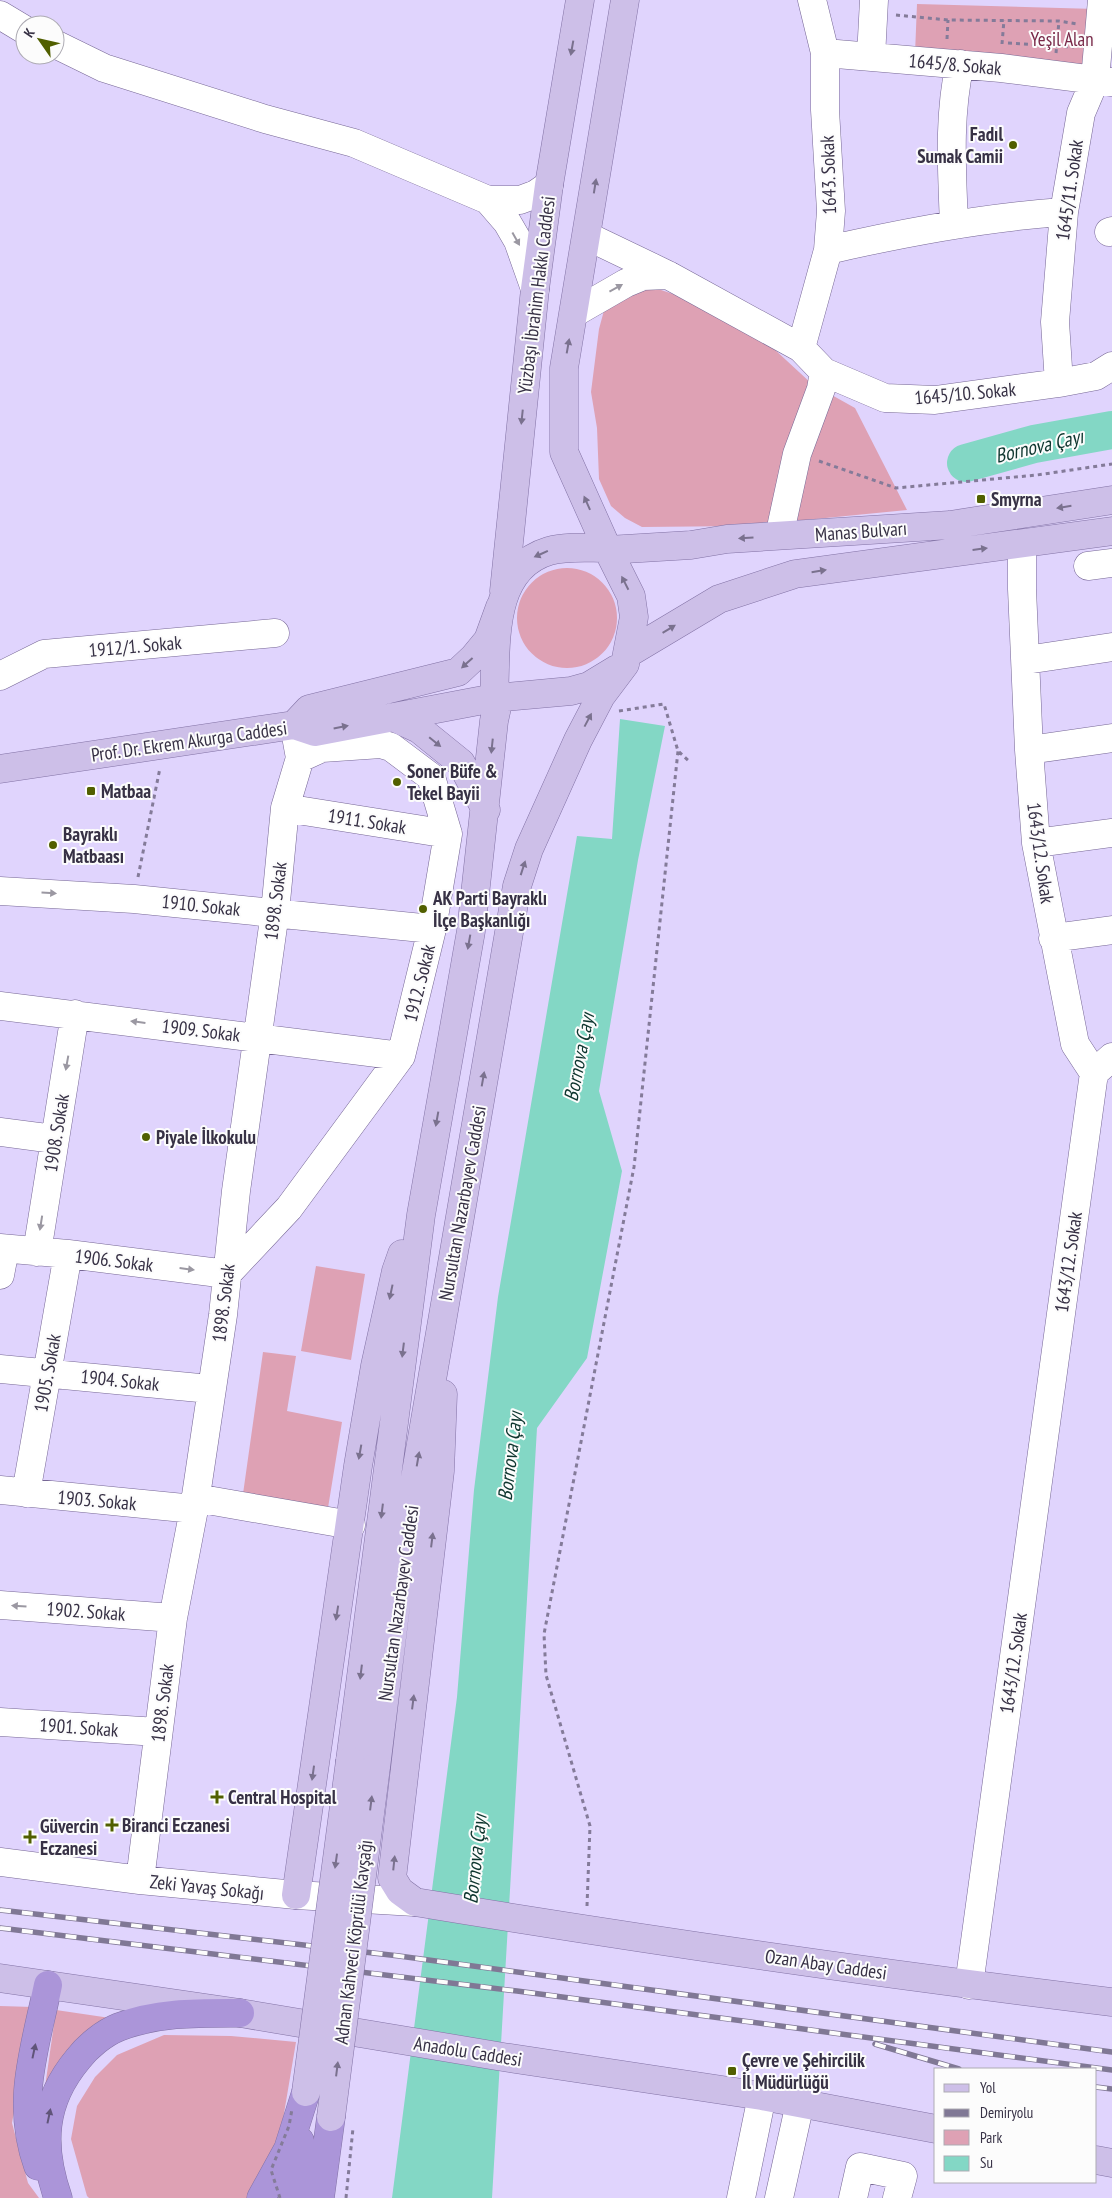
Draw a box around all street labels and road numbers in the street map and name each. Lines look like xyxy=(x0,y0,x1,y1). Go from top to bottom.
street label: 1645/8. Sokak xyxy=(908,48,1003,80)
street label: 1643. Sokak xyxy=(815,134,841,215)
street label: 1645/11. Sokak xyxy=(1050,137,1088,242)
street label: Yüzbaşı İbrahim Hakkı Caddesi xyxy=(512,195,560,395)
street label: 1645/10. Sokak xyxy=(913,377,1017,409)
street label: Manas Bulvarı xyxy=(814,516,908,546)
street label: 1912/1. Sokak xyxy=(88,630,183,662)
street label: Prof. Dr. Ekrem Akurga Caddesi xyxy=(89,715,289,767)
street label: 1643/12. Sokak xyxy=(1022,801,1060,906)
street label: 1911. Sokak xyxy=(326,803,409,839)
street label: 1898. Sokak xyxy=(258,860,292,942)
street label: 1910. Sokak xyxy=(160,889,242,921)
street label: 1912. Sokak xyxy=(398,941,440,1024)
street label: 1909. Sokak xyxy=(160,1013,242,1047)
street label: 1908. Sokak xyxy=(38,1091,74,1174)
street label: Nursultan Nazarbayev Caddesi xyxy=(433,1104,491,1302)
street label: 1643/12. Sokak xyxy=(1049,1209,1087,1314)
street label: 1906. Sokak xyxy=(73,1243,155,1277)
street label: 1898. Sokak xyxy=(206,1262,240,1344)
street label: 1905. Sokak xyxy=(28,1331,66,1414)
street label: 1904. Sokak xyxy=(79,1364,161,1396)
street label: 1903. Sokak xyxy=(57,1485,138,1515)
street label: Nursultan Nazarbayev Caddesi xyxy=(372,1503,424,1703)
street label: 1902. Sokak xyxy=(46,1596,127,1626)
street label: 1643/12. Sokak xyxy=(994,1610,1032,1715)
street label: 1898. Sokak xyxy=(145,1662,179,1744)
street label: 1901. Sokak xyxy=(39,1712,120,1742)
street label: Adnan Kahveci Köprülü Kavşağı xyxy=(329,1838,377,2046)
street label: Zeki Yavaş Sokağı xyxy=(149,1869,265,1905)
street label: Ozan Abay Caddesi xyxy=(764,1944,888,1984)
street label: Anadolu Caddesi xyxy=(412,2031,524,2071)

